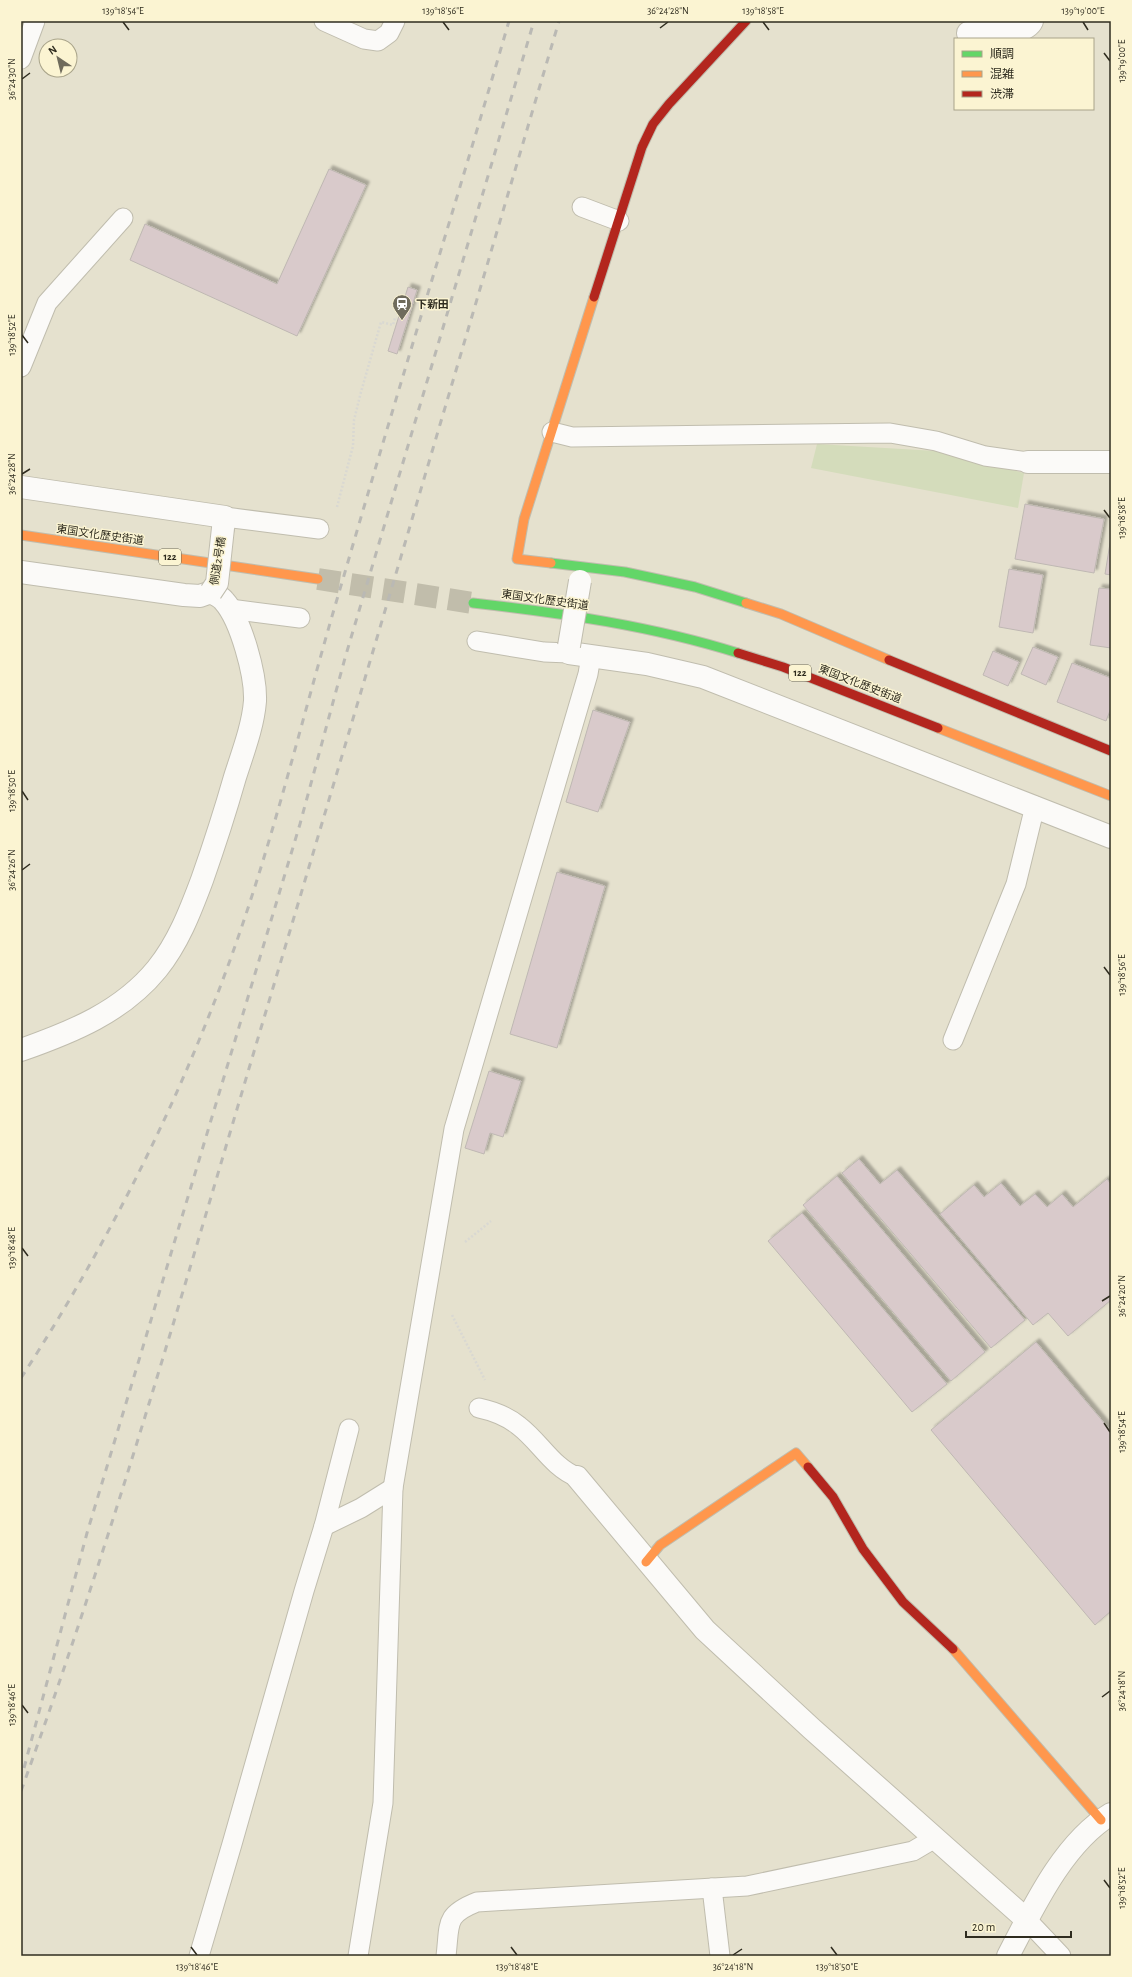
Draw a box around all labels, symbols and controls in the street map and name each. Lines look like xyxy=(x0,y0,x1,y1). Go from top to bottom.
text: 139°18'54"E xyxy=(102,6,144,16)
text: 139°18'56"E xyxy=(422,6,464,16)
text: 36°24'28"N xyxy=(647,6,689,16)
text: 139°18'58"E xyxy=(742,6,784,16)
text: 139°19'00"E xyxy=(1061,6,1105,16)
north arrow xyxy=(38,38,78,78)
legend xyxy=(954,38,1094,110)
text: 139°19'00"E xyxy=(1117,39,1127,83)
text: N xyxy=(46,44,59,57)
text: 順調 xyxy=(990,48,1014,60)
text: 36°24'30"N xyxy=(7,58,17,100)
text: 混雑 xyxy=(990,67,1014,80)
text: 渋滞 xyxy=(990,88,1014,100)
station icon: 下新田 xyxy=(391,293,413,321)
place label: 下新田 xyxy=(416,298,449,310)
text: 139°18'52"E xyxy=(7,314,17,356)
text: 36°24'28"N xyxy=(7,453,17,495)
text: 139°18'58"E xyxy=(1117,497,1127,539)
street label: 東国文化歴史街道 xyxy=(56,522,144,547)
street label: 側道2号橋 xyxy=(208,536,227,586)
road number: 122 xyxy=(159,549,181,565)
street label: 東国文化歴史街道 xyxy=(501,587,589,612)
street label: 東国文化歴史街道 xyxy=(817,662,903,705)
road number: 122 xyxy=(789,665,811,681)
text: 139°18'50"E xyxy=(7,770,17,812)
text: 36°24'26"N xyxy=(7,849,17,891)
text: 139°18'56"E xyxy=(1117,954,1127,996)
text: 139°18'48"E xyxy=(7,1227,17,1269)
text: 36°24'20"N xyxy=(1117,1275,1127,1317)
text: 139°18'54"E xyxy=(1117,1411,1127,1453)
text: 36°24'18"N xyxy=(1117,1671,1127,1711)
text: 139°18'46"E xyxy=(7,1684,17,1726)
text: 139°18'52"E xyxy=(1117,1867,1127,1909)
scale bar xyxy=(966,1913,1071,1939)
text: 20 m xyxy=(972,1921,995,1933)
text: 139°18'46"E xyxy=(176,1962,218,1972)
text: 139°18'48"E xyxy=(496,1962,538,1972)
text: 36°24'18"N xyxy=(713,1962,753,1972)
text: 139°18'50"E xyxy=(816,1962,858,1972)

